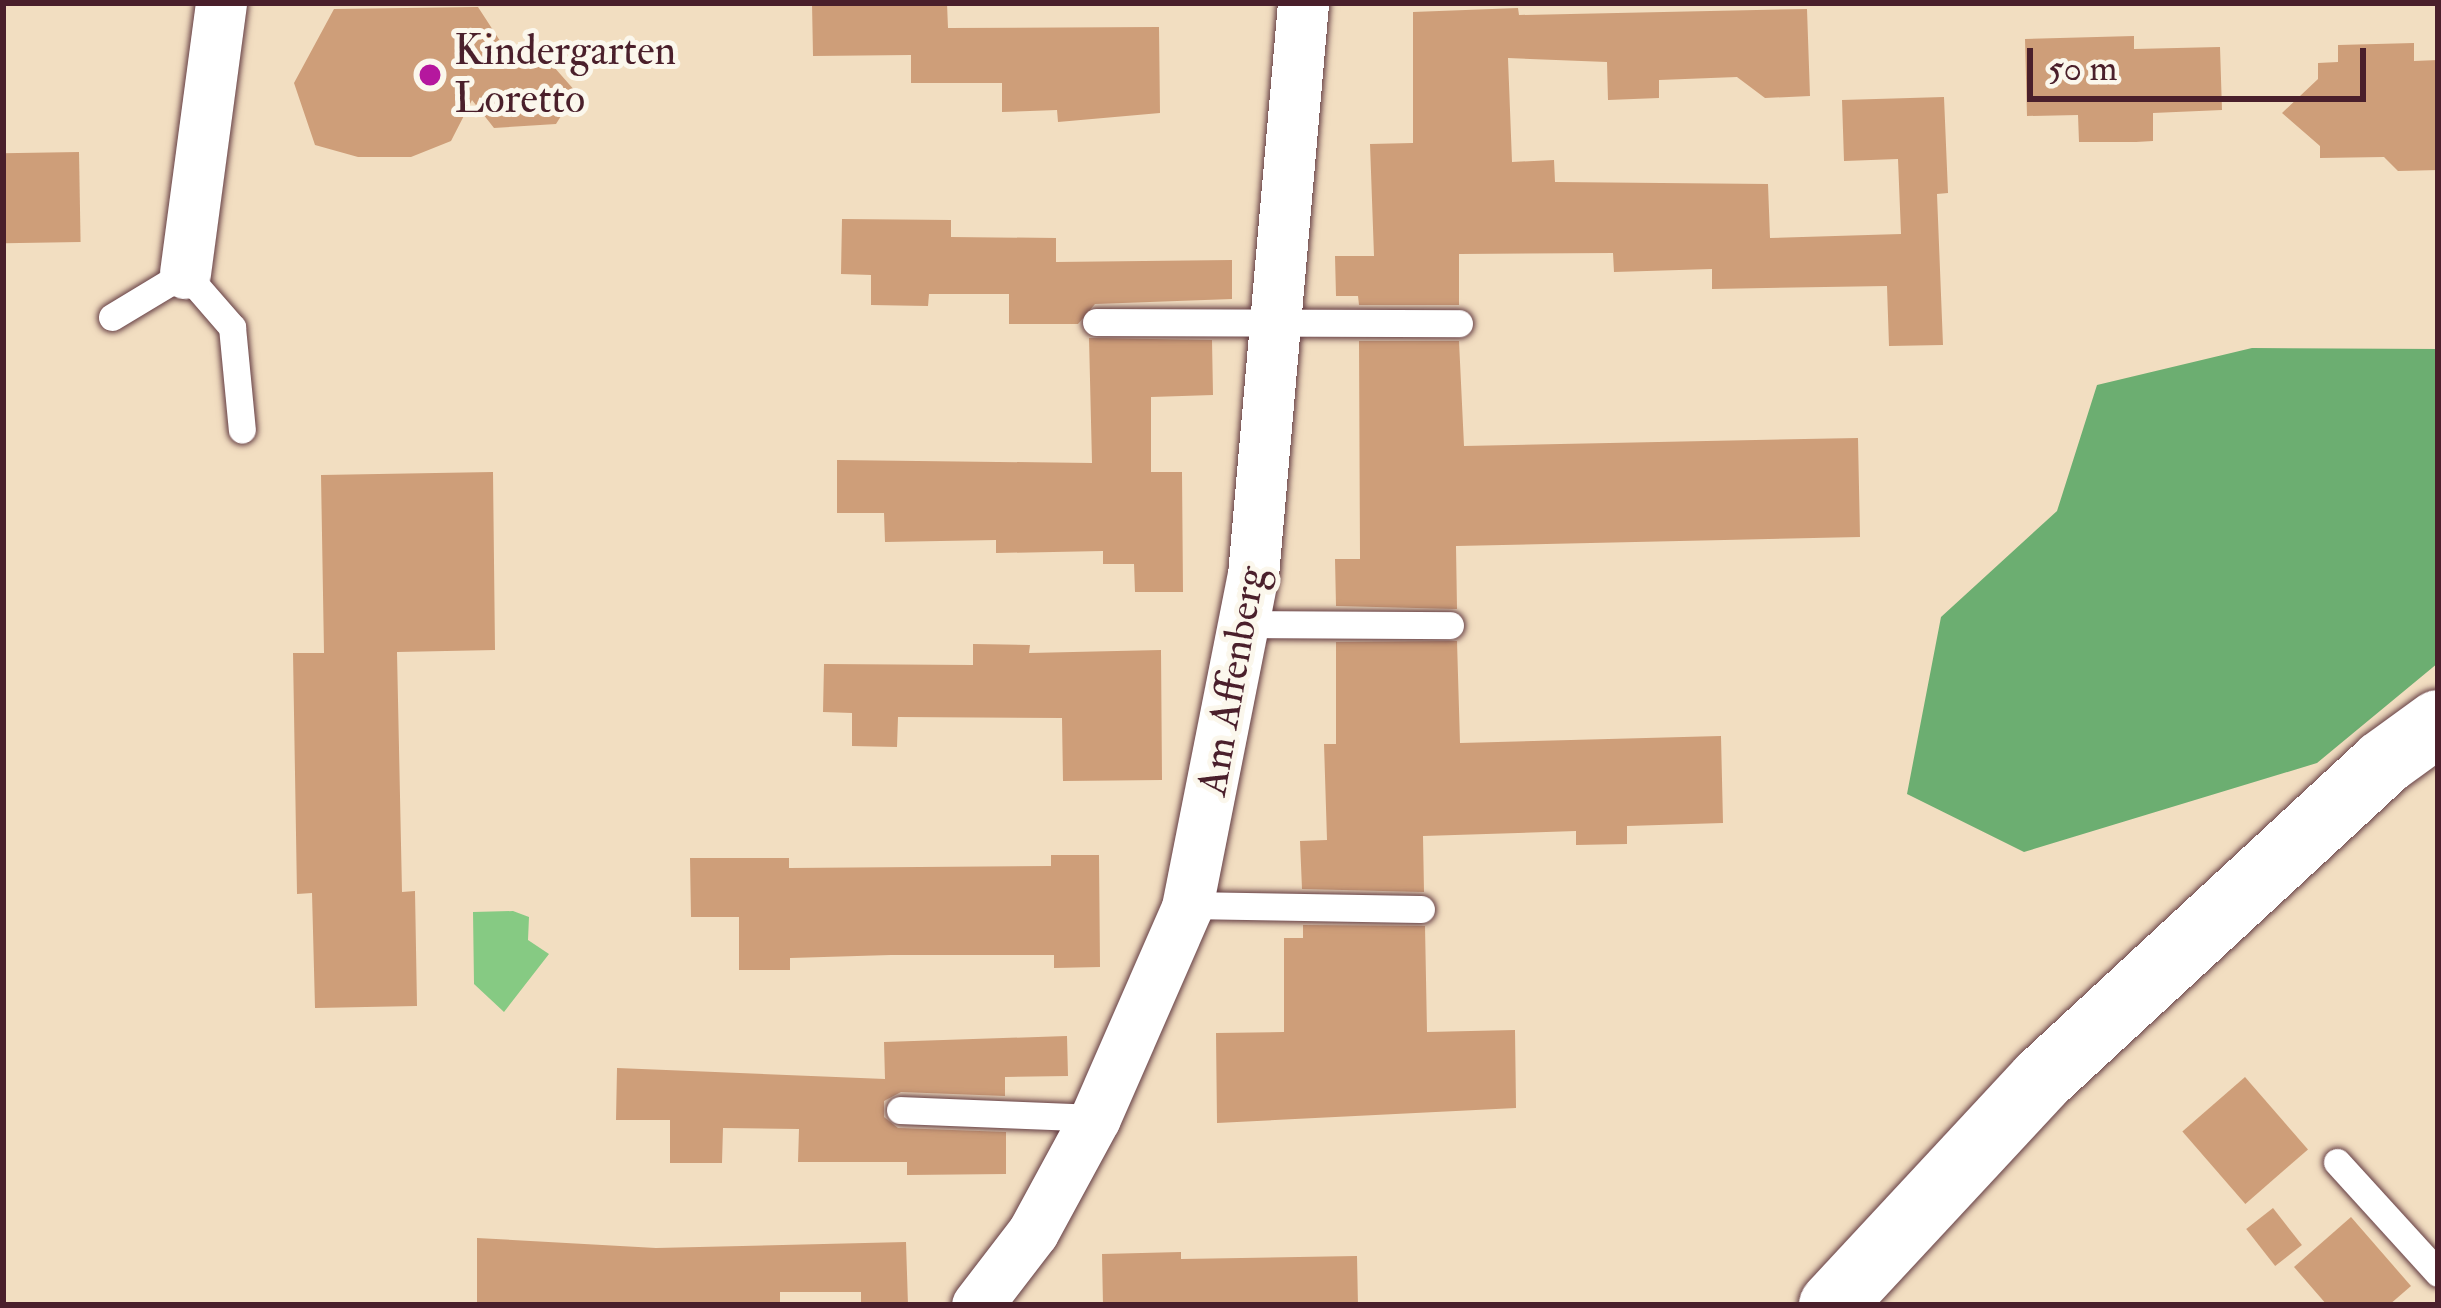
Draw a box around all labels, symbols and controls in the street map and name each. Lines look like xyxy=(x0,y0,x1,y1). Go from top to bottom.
scale bar xyxy=(2033,24,2372,98)
place label: Kindergarten Loretto xyxy=(454,26,676,124)
text: 50 m xyxy=(2048,46,2117,91)
marker: Kindergarten Loretto xyxy=(417,62,443,88)
street label: Am Affenberg xyxy=(1187,562,1277,800)

